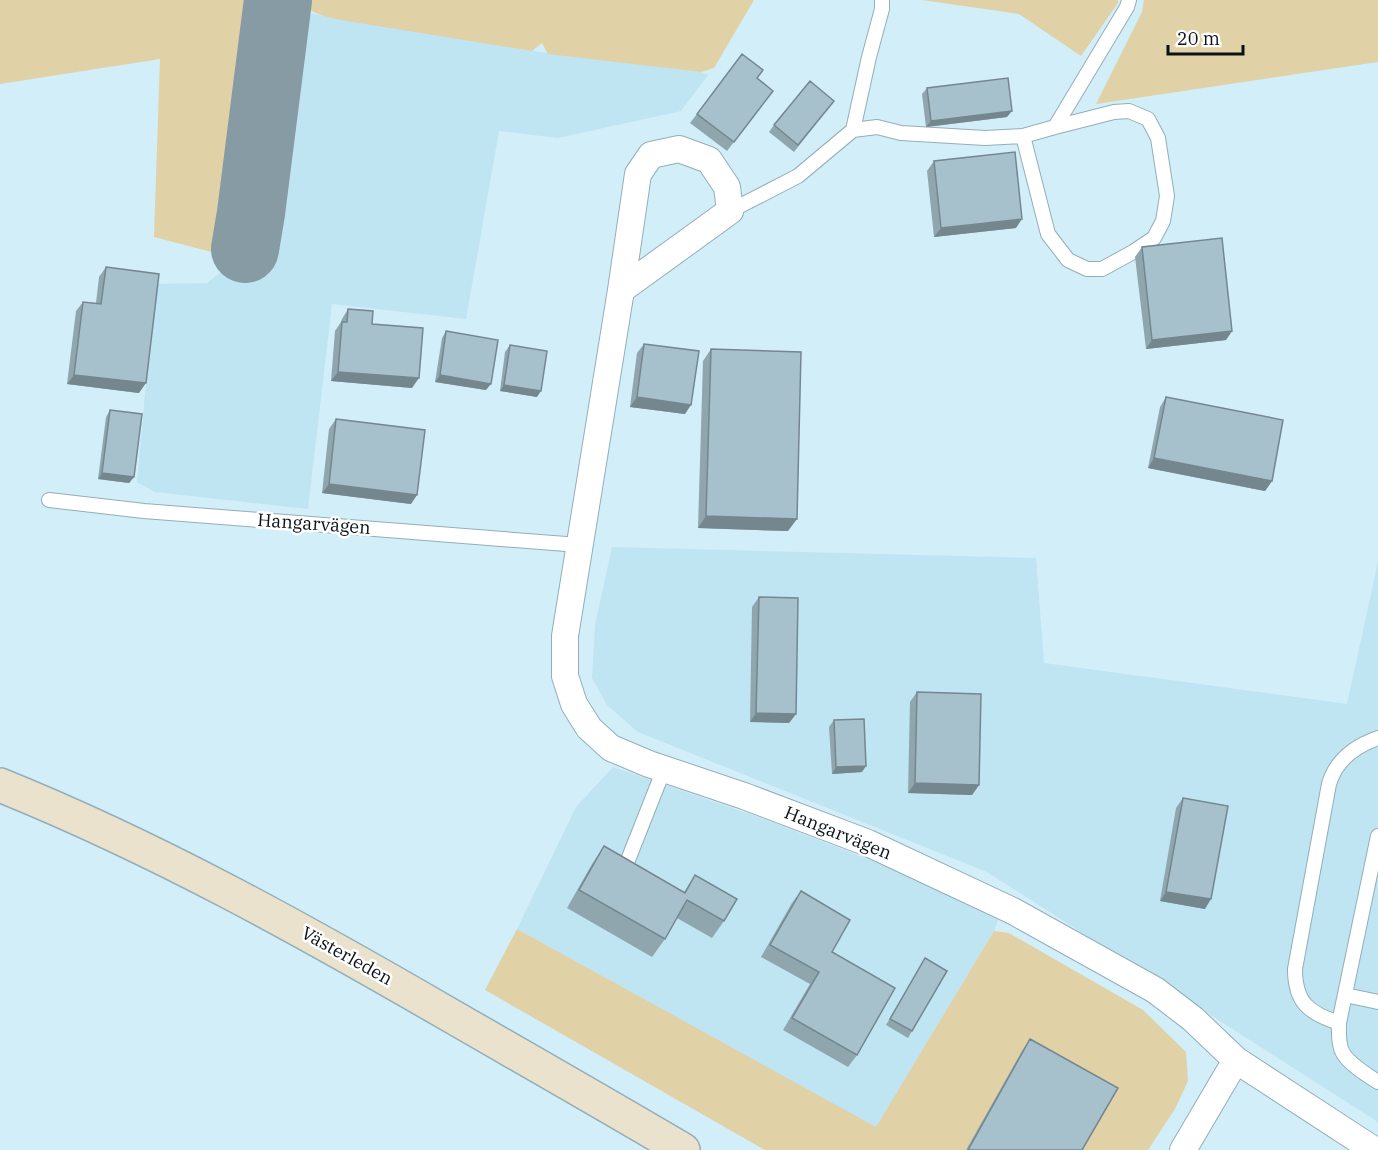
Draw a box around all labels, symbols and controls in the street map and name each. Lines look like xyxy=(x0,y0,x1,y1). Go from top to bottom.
scale bar xyxy=(1168,18,1243,56)
text: 20 m xyxy=(1177,27,1220,50)
street label: Hangarvägen xyxy=(257,508,371,539)
street label: Hangarvägen xyxy=(781,801,895,864)
street label: Västerleden xyxy=(298,921,397,990)

